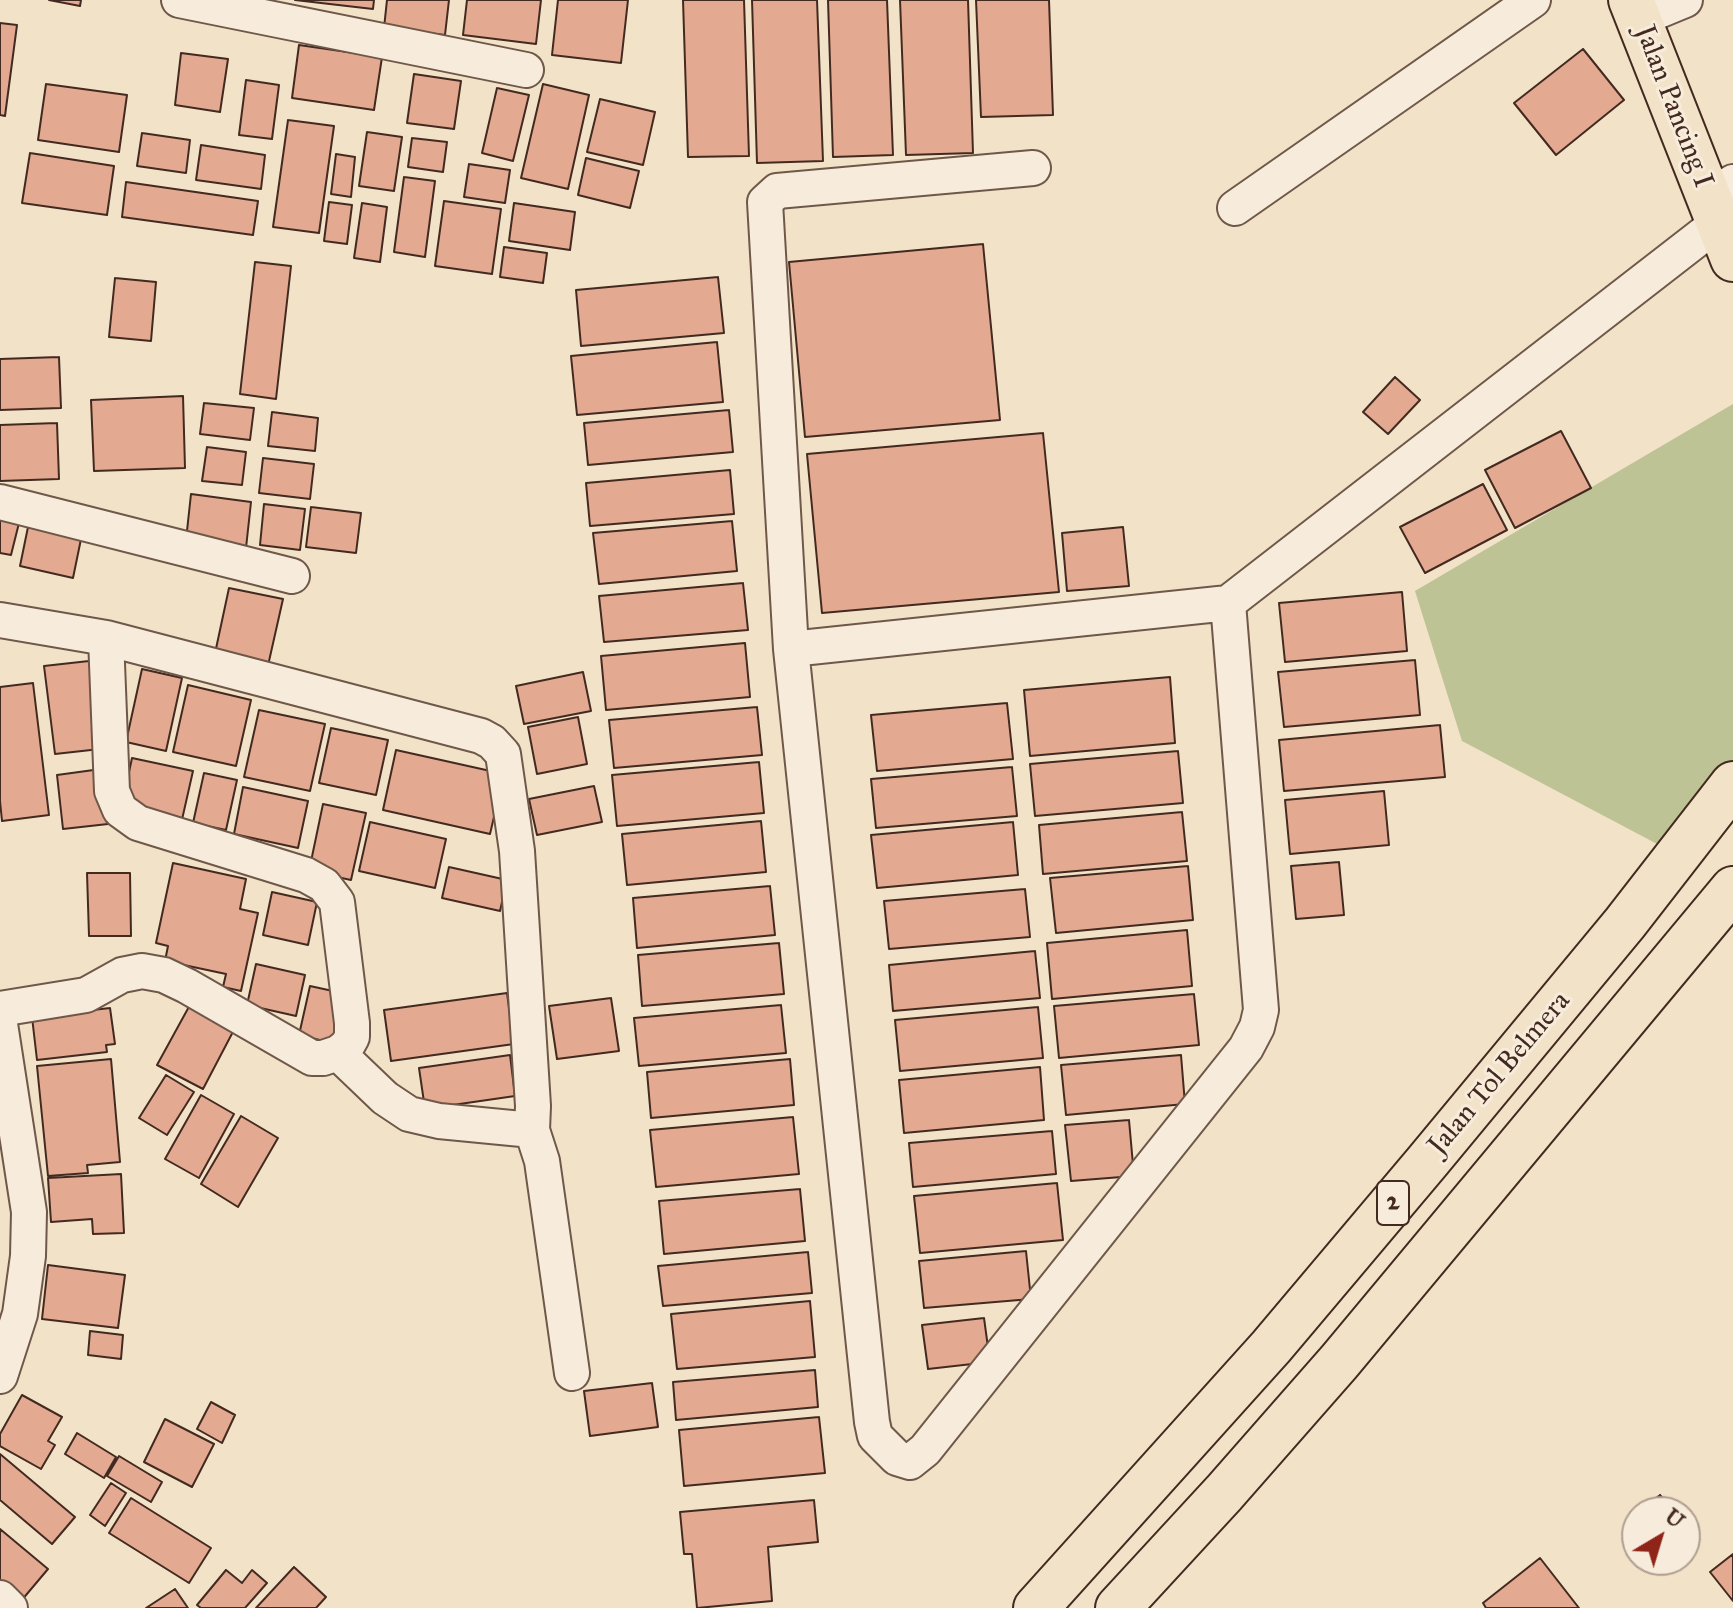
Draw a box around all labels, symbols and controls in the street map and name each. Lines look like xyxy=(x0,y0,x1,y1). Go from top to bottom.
street label: Jalan Pancing I xyxy=(1627,21,1719,193)
street label: Jalan Tol Belmera xyxy=(1422,985,1578,1163)
road number: 2 xyxy=(1377,1181,1409,1225)
north arrow xyxy=(1621,1496,1701,1576)
text: U xyxy=(1660,1502,1690,1534)

